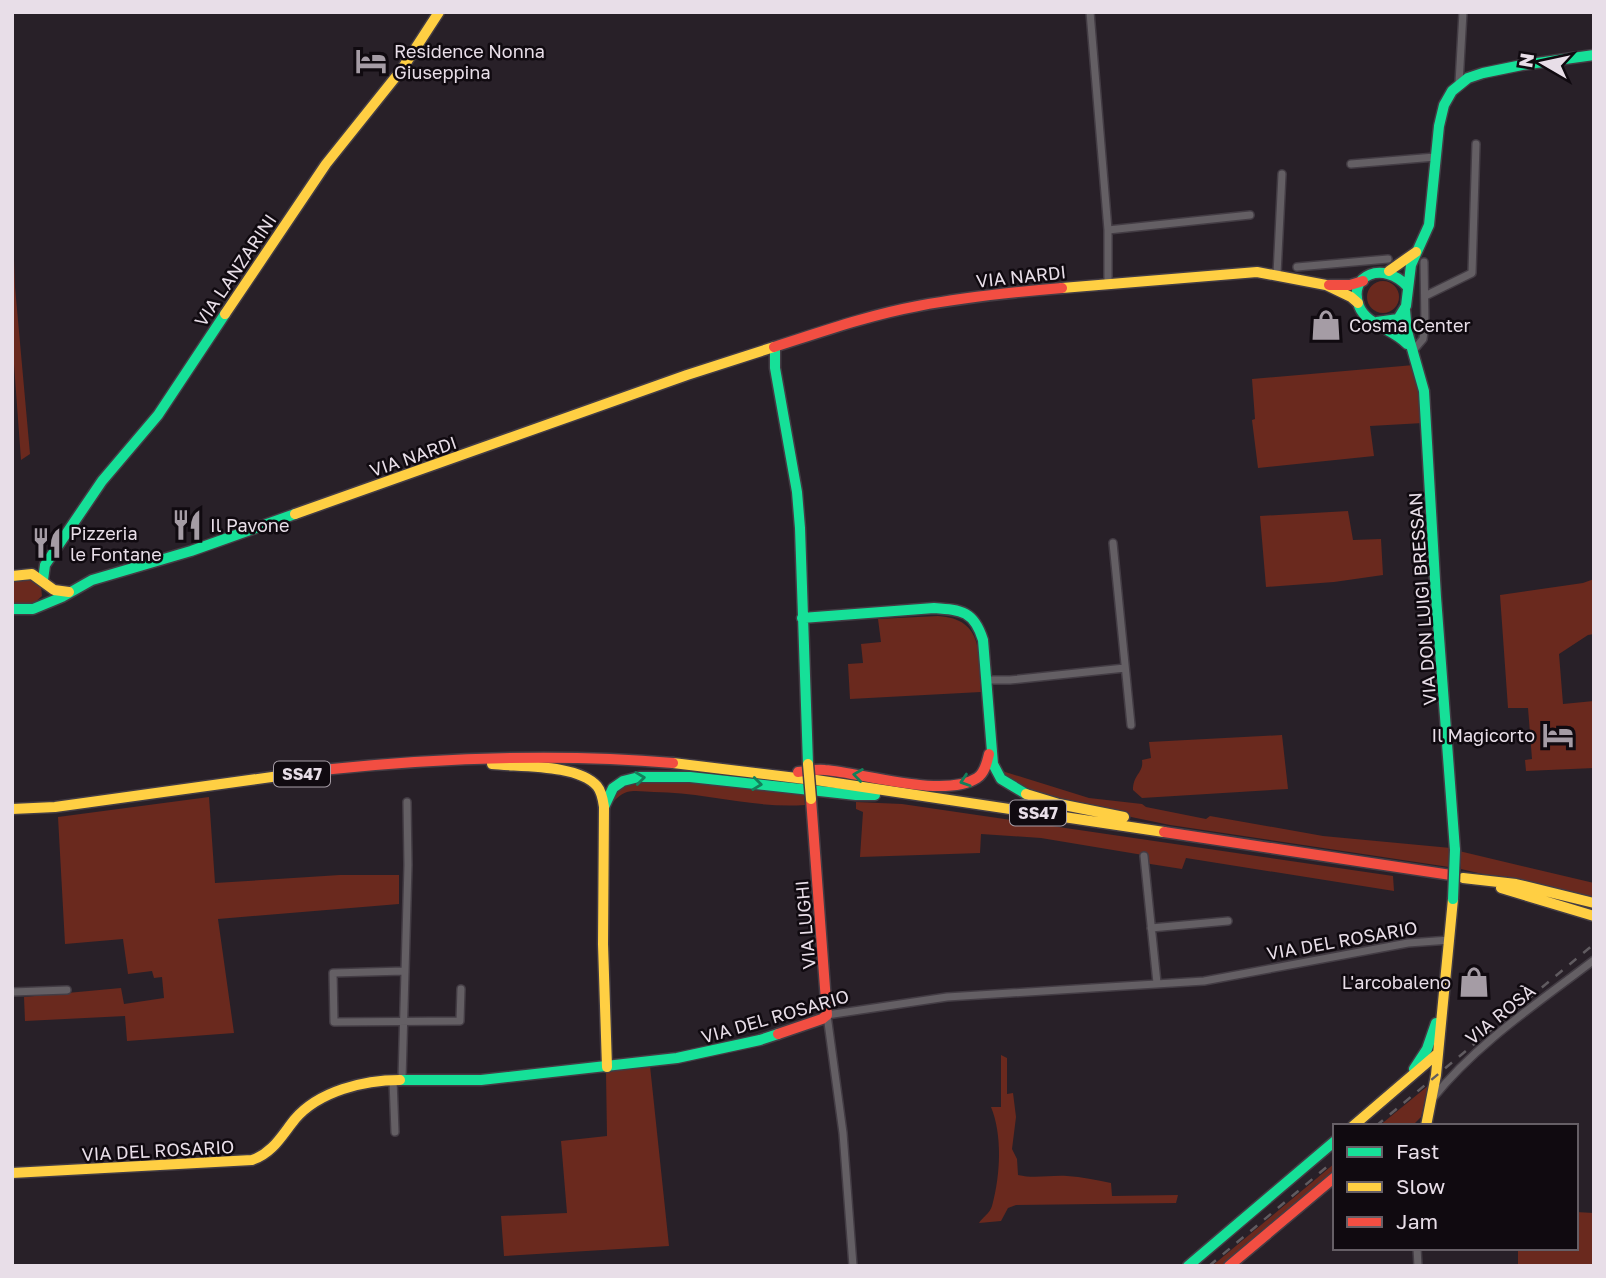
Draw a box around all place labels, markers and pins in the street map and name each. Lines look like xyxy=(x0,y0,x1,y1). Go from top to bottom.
place label: Residence Nonna Giuseppina xyxy=(394,40,545,83)
hotel icon: Residence Nonna Giuseppina xyxy=(354,44,388,78)
shop icon: Cosma Center xyxy=(1309,308,1343,342)
place label: Cosma Center xyxy=(1349,314,1470,336)
restaurant icon: Il Pavone xyxy=(170,508,204,542)
place label: Il Pavone xyxy=(210,514,289,536)
place label: Pizzeria le Fontane xyxy=(70,522,162,565)
restaurant icon: Pizzeria le Fontane xyxy=(30,526,64,560)
hotel icon: Il Magicorto xyxy=(1541,718,1575,752)
place label: Il Magicorto xyxy=(1432,724,1535,746)
shop icon: L'arcobaleno xyxy=(1457,965,1491,999)
place label: L'arcobaleno xyxy=(1342,971,1451,993)

